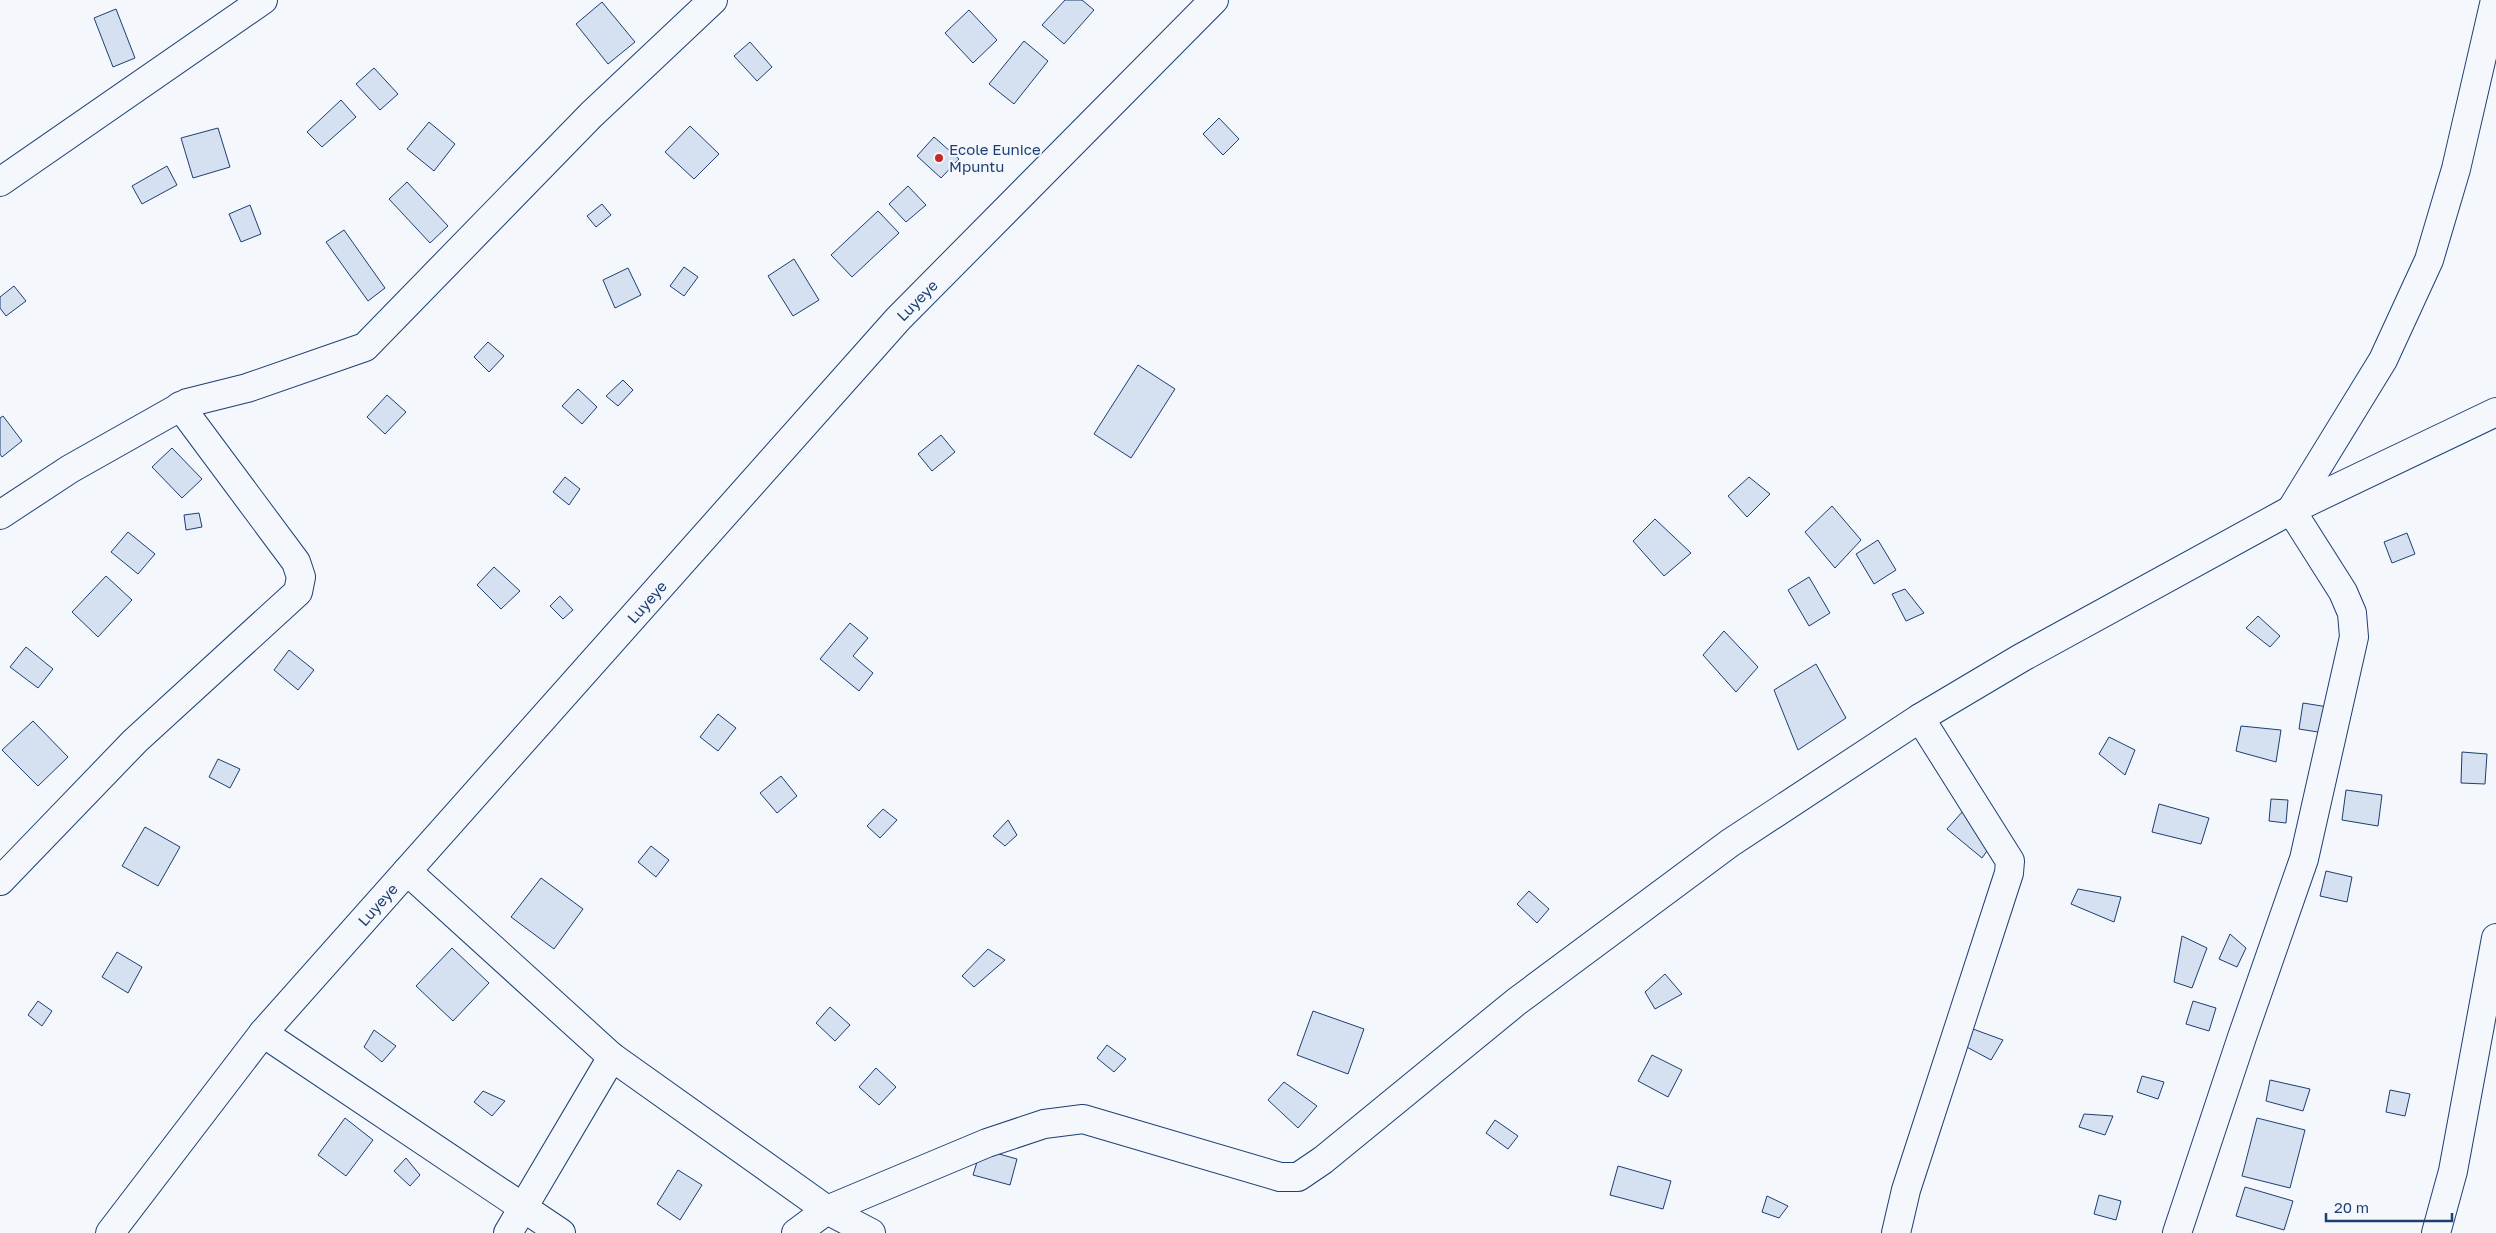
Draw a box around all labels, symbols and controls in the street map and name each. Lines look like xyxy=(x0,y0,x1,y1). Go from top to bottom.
place label: Ecole Eunice Mpuntu xyxy=(949,140,1041,175)
marker: Ecole Eunice Mpuntu xyxy=(933,152,945,164)
street label: Luyeye xyxy=(893,276,941,324)
street label: Luyeye xyxy=(623,577,670,627)
street label: Luyeye xyxy=(354,879,401,929)
scale bar xyxy=(2326,1190,2452,1222)
text: 20 m xyxy=(2334,1198,2369,1216)

